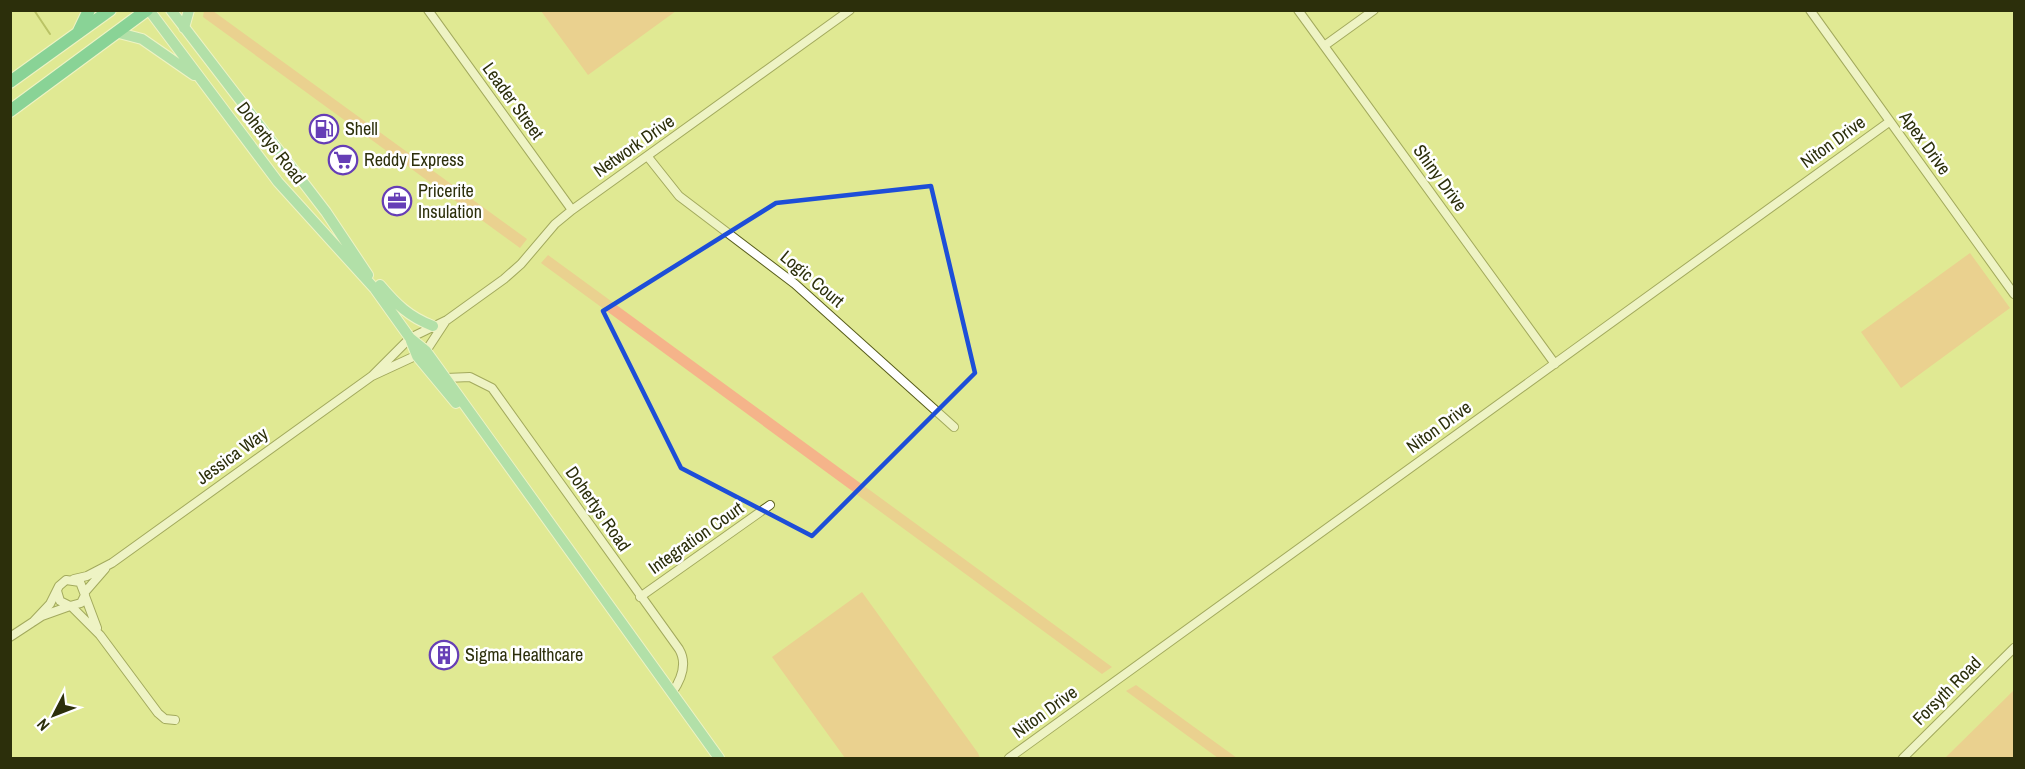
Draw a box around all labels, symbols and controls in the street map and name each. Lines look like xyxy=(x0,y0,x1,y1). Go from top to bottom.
street label: Leader Street xyxy=(477,57,550,144)
street label: Dohertys Road xyxy=(231,96,312,189)
street label: Apex Drive xyxy=(1893,105,1957,180)
street label: Network Drive xyxy=(588,109,679,183)
street label: Niton Drive xyxy=(1795,110,1870,174)
fuel station icon: Shell xyxy=(308,113,340,145)
place label: Shell xyxy=(345,116,378,141)
street label: Shiny Drive xyxy=(1408,139,1473,216)
supermarket icon: Reddy Express xyxy=(327,144,359,176)
place label: Reddy Express xyxy=(364,147,464,172)
place label: Pricerite Insulation xyxy=(418,178,482,224)
office icon: Pricerite Insulation xyxy=(381,185,413,217)
street label: Logic Court xyxy=(775,245,850,313)
street label: Niton Drive xyxy=(1401,395,1476,459)
street label: Jessica Way xyxy=(191,421,273,490)
street label: Dohertys Road xyxy=(560,461,637,556)
street label: Integration Court xyxy=(643,496,748,580)
building icon: Sigma Healthcare xyxy=(428,639,460,671)
place label: Sigma Healthcare xyxy=(465,642,583,667)
street label: Forsyth Road xyxy=(1907,651,1987,731)
street label: Niton Drive xyxy=(1007,680,1082,744)
north arrow xyxy=(24,685,84,745)
text: N xyxy=(32,714,54,736)

